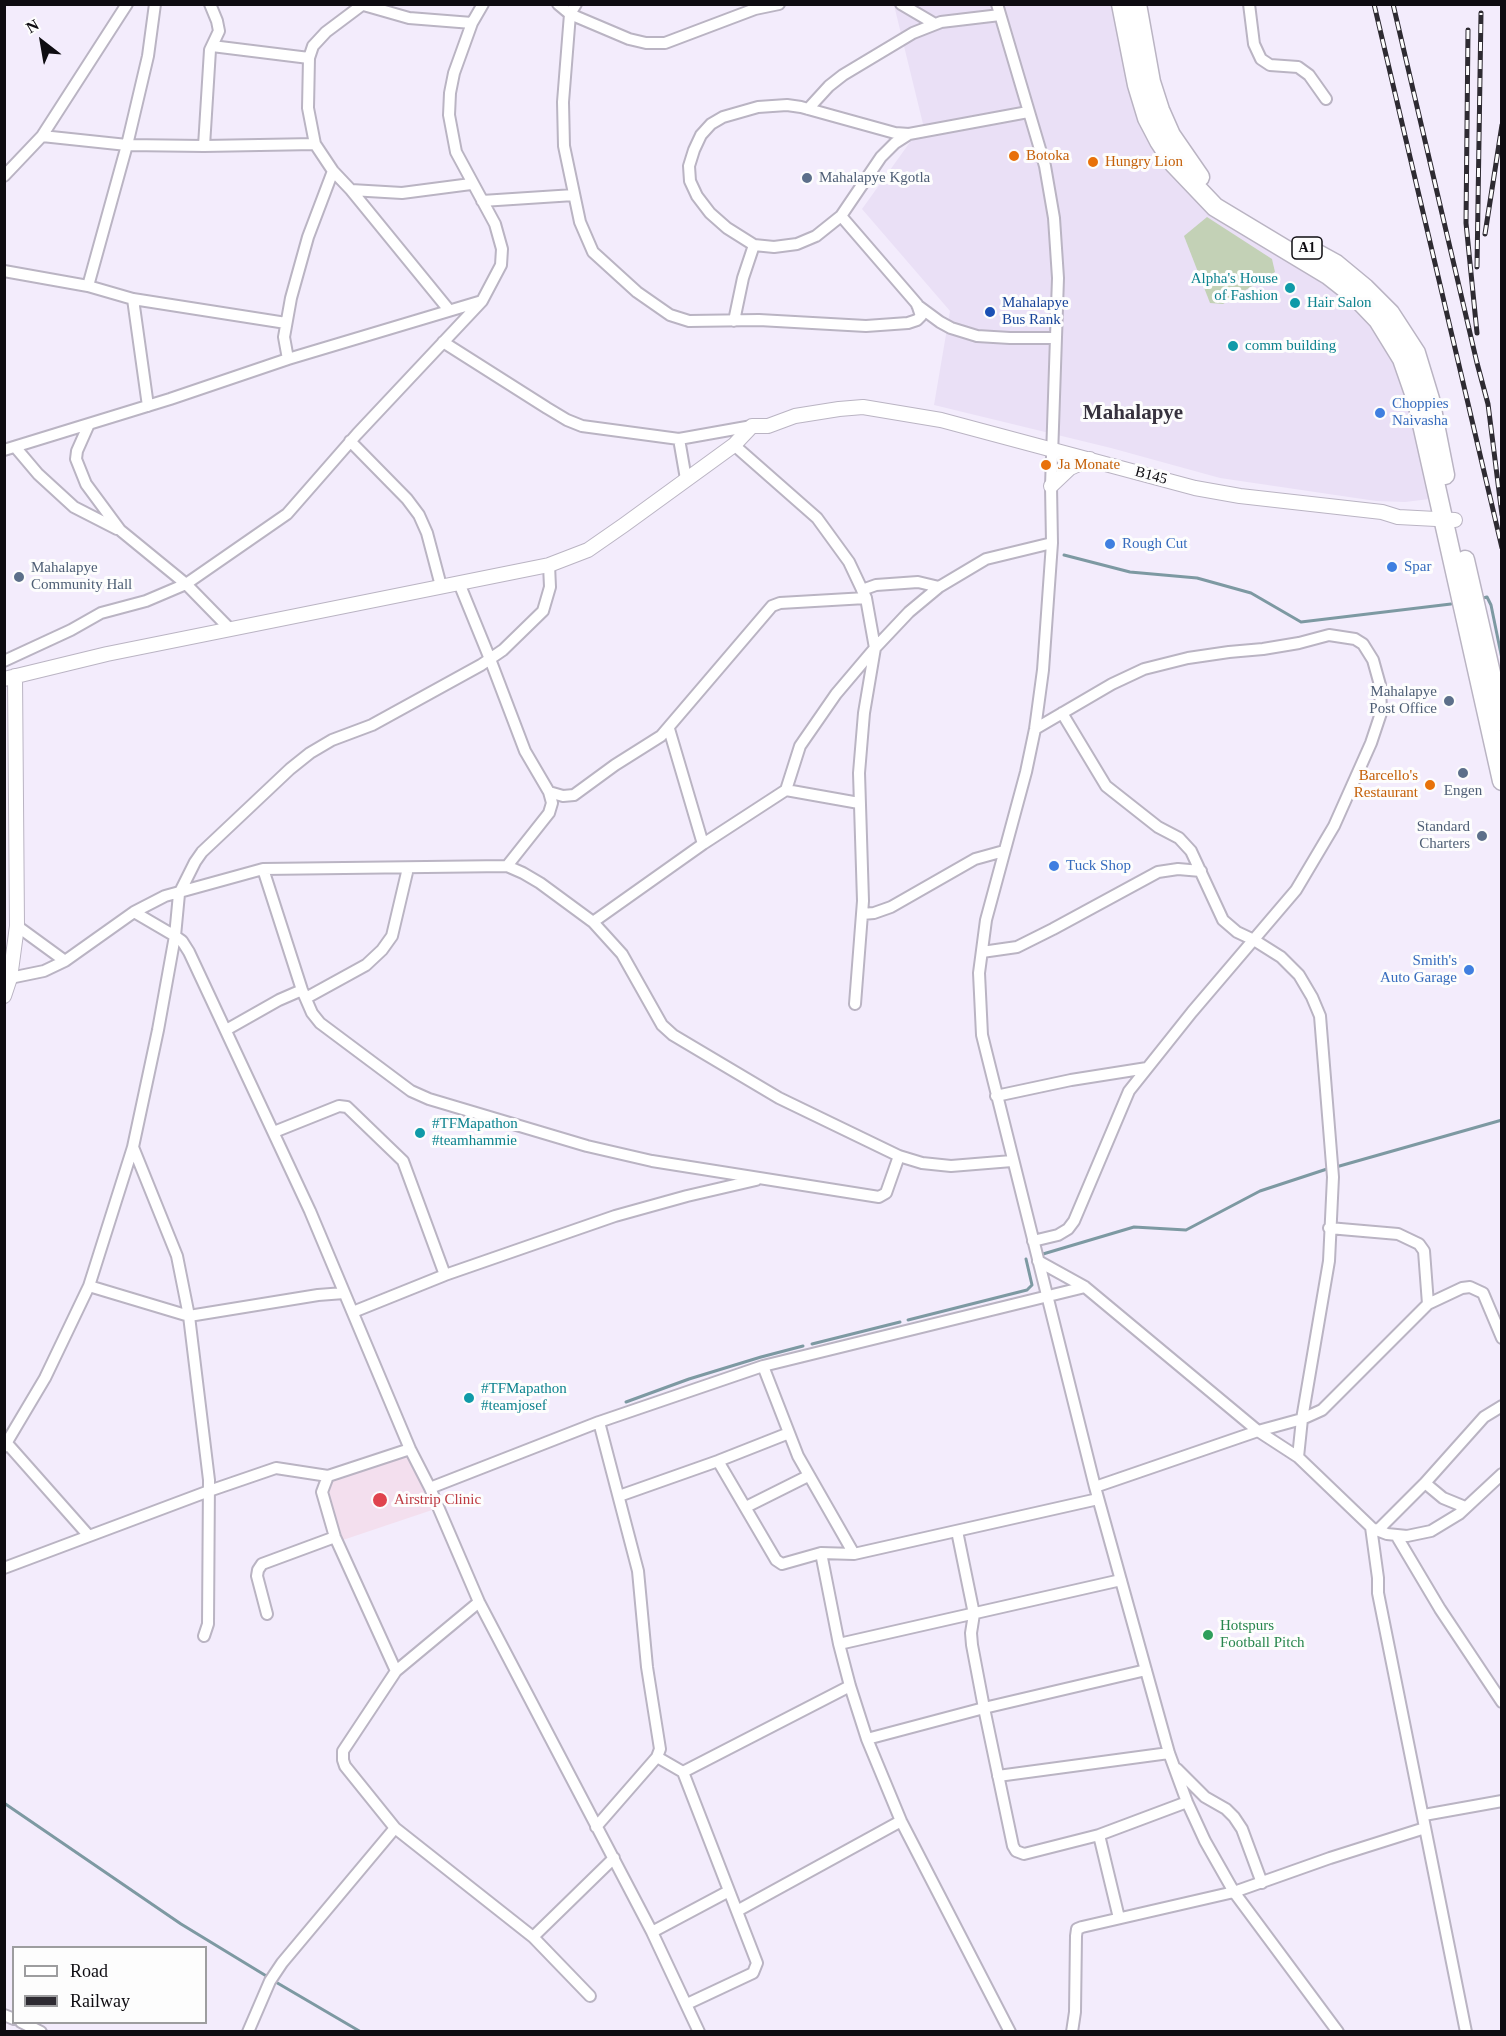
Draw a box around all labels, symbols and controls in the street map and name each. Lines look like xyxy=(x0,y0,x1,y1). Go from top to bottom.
north arrow xyxy=(12,12,72,72)
text: N xyxy=(23,16,42,36)
place label: Botoka xyxy=(1026,147,1069,165)
marker: Botoka xyxy=(1007,149,1021,163)
place label: Hungry Lion xyxy=(1105,153,1183,171)
marker: Hungry Lion xyxy=(1086,155,1100,169)
place label: Mahalapye Kgotla xyxy=(819,169,930,187)
marker: Mahalapye Kgotla xyxy=(800,171,814,185)
road number: A1 xyxy=(1292,237,1322,259)
place label: Alpha's House of Fashion xyxy=(1191,270,1278,305)
marker: Alpha's House of Fashion xyxy=(1283,281,1297,295)
place label: Mahalapye Bus Rank xyxy=(1002,294,1069,329)
place label: Hair Salon xyxy=(1307,294,1372,312)
marker: Hair Salon xyxy=(1288,296,1302,310)
marker: Mahalapye Bus Rank xyxy=(983,305,997,319)
place label: comm building xyxy=(1245,337,1336,355)
marker: comm building xyxy=(1226,339,1240,353)
place label: Choppies Naivasha xyxy=(1392,395,1449,430)
district label: Mahalapye xyxy=(1083,401,1183,427)
marker: Choppies Naivasha xyxy=(1373,406,1387,420)
place label: Ja Monate xyxy=(1058,456,1120,474)
marker: Ja Monate xyxy=(1039,458,1053,472)
street label: B145 xyxy=(1133,463,1169,489)
place label: Rough Cut xyxy=(1122,535,1187,553)
marker: Rough Cut xyxy=(1103,537,1117,551)
place label: Spar xyxy=(1404,558,1431,576)
place label: Mahalapye Community Hall xyxy=(31,559,132,594)
marker: Spar xyxy=(1385,560,1399,574)
marker: Mahalapye Community Hall xyxy=(12,570,26,584)
place label: Mahalapye Post Office xyxy=(1369,683,1437,718)
marker: Mahalapye Post Office xyxy=(1442,694,1456,708)
marker: Engen xyxy=(1456,766,1470,780)
place label: Barcello's Restaurant xyxy=(1354,767,1418,802)
marker: Barcello's Restaurant xyxy=(1423,778,1437,792)
place label: Engen xyxy=(1444,782,1482,800)
place label: Standard Charters xyxy=(1417,818,1470,853)
marker: Standard Charters xyxy=(1475,829,1489,843)
place label: Tuck Shop xyxy=(1066,857,1131,875)
marker: Tuck Shop xyxy=(1047,859,1061,873)
place label: Smith's Auto Garage xyxy=(1380,952,1457,987)
marker: Smith's Auto Garage xyxy=(1462,963,1476,977)
place label: #TFMapathon #teamhammie xyxy=(432,1115,518,1150)
marker: #TFMapathon #teamhammie xyxy=(413,1126,427,1140)
place label: #TFMapathon #teamjosef xyxy=(481,1380,567,1415)
marker: #TFMapathon #teamjosef xyxy=(462,1391,476,1405)
marker: Airstrip Clinic xyxy=(371,1491,389,1509)
place label: Airstrip Clinic xyxy=(394,1491,481,1509)
place label: Hotspurs Football Pitch xyxy=(1220,1617,1305,1652)
marker: Hotspurs Football Pitch xyxy=(1201,1628,1215,1642)
legend xyxy=(12,1946,207,2024)
text: Road xyxy=(70,1961,108,1981)
text: Railway xyxy=(70,1991,130,2011)

